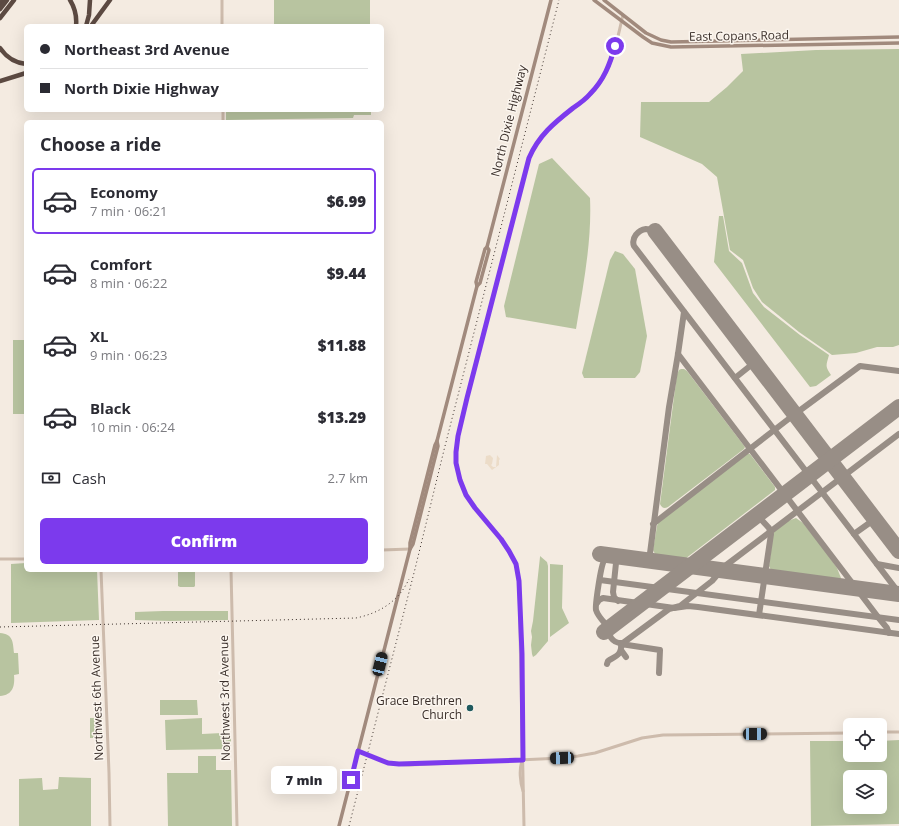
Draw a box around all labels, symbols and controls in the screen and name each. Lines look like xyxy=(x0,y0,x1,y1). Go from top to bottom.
street label: East Copans Road xyxy=(689,26,789,45)
route start xyxy=(606,37,624,55)
text: Northeast 3rd Avenue xyxy=(64,39,230,59)
street label: North Dixie Highway xyxy=(486,62,531,179)
text: North Dixie Highway xyxy=(64,78,219,98)
text: Choose a ride xyxy=(40,132,161,156)
text: Economy xyxy=(90,182,158,202)
icon: car xyxy=(42,183,78,219)
text: $6.99 xyxy=(327,191,366,211)
text: 7 min · 06:21 xyxy=(90,202,167,220)
text: Comfort xyxy=(90,254,152,274)
icon: car xyxy=(42,255,78,291)
text: $9.44 xyxy=(327,263,366,283)
text: 8 min · 06:22 xyxy=(90,274,167,292)
text: XL xyxy=(90,326,108,346)
icon: car xyxy=(42,327,78,363)
text: $11.88 xyxy=(318,335,366,355)
text: 9 min · 06:23 xyxy=(90,346,167,364)
text: Black xyxy=(90,398,131,418)
icon: car xyxy=(42,399,78,435)
text: $13.29 xyxy=(318,407,366,427)
text: 10 min · 06:24 xyxy=(90,418,175,436)
icon: cash xyxy=(40,467,62,489)
text: Cash xyxy=(72,468,106,488)
text: 2.7 km xyxy=(327,469,368,487)
button: Confirm xyxy=(40,518,368,564)
street label: Northwest 6th Avenue xyxy=(86,635,107,761)
street label: Northwest 3rd Avenue xyxy=(215,635,234,761)
car xyxy=(371,651,389,677)
place label: Grace Brethren Church xyxy=(376,692,462,723)
marker: Grace Brethren Church xyxy=(465,703,475,713)
map controls xyxy=(843,718,887,814)
button: locate xyxy=(843,718,887,762)
car xyxy=(743,728,767,740)
car xyxy=(550,752,574,764)
callout: 7 min xyxy=(271,766,337,794)
button: layers xyxy=(843,770,887,814)
text: 7 min xyxy=(286,771,322,789)
route end xyxy=(342,771,360,789)

